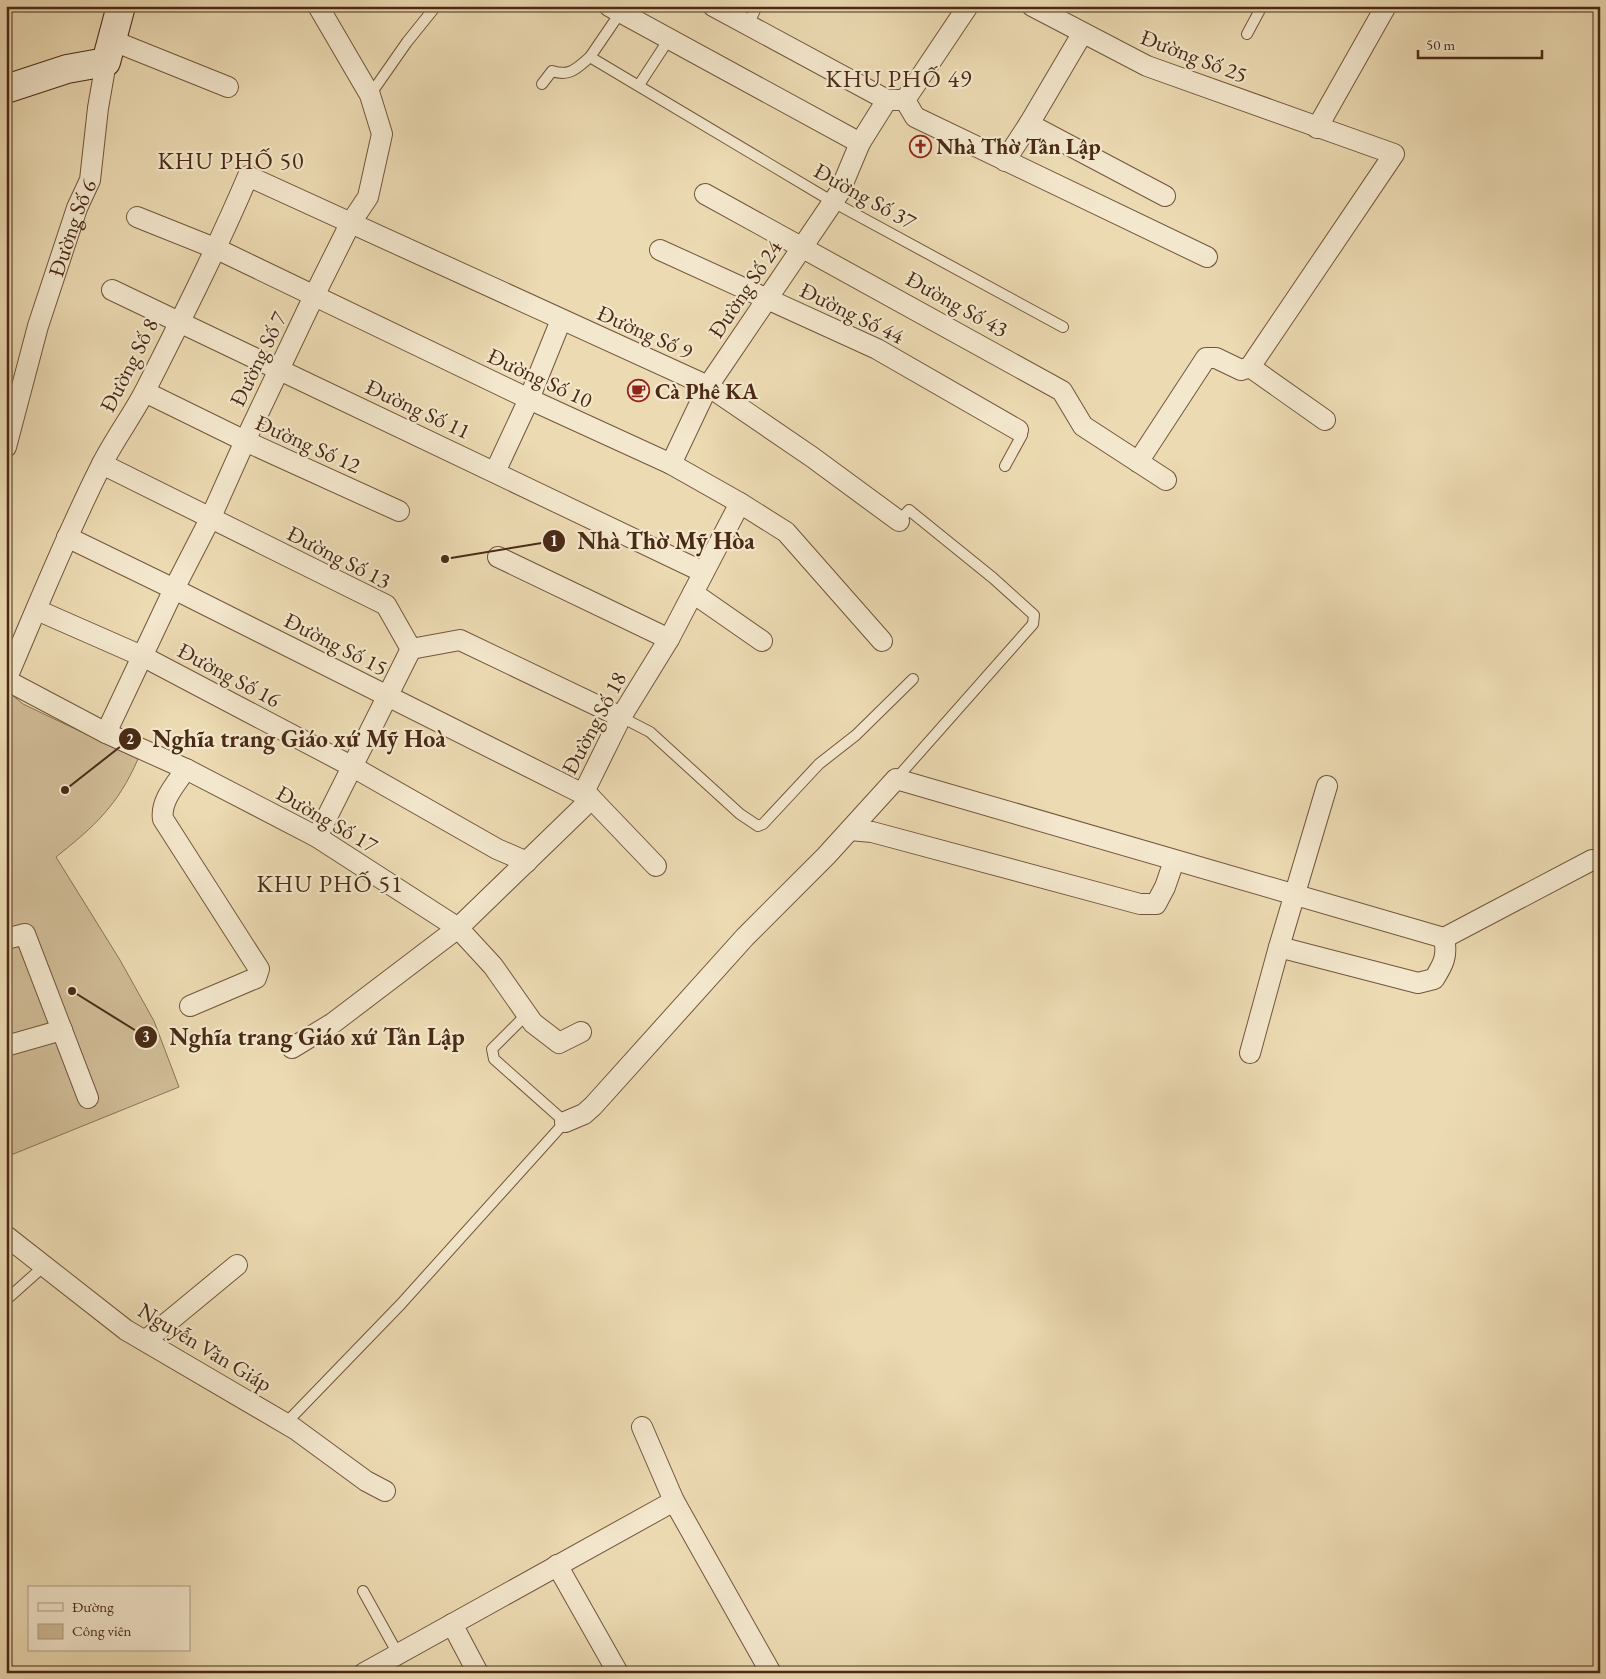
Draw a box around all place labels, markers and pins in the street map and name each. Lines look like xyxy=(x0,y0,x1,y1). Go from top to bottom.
place label: Nhà Thờ Tân Lập xyxy=(936,132,1101,161)
church icon: Nhà Thờ Tân Lập xyxy=(908,134,932,158)
place label: Cà Phê KA xyxy=(655,377,758,406)
cafe icon: Cà Phê KA xyxy=(627,379,651,403)
callout: Nhà Thờ Mỹ Hòa xyxy=(542,521,765,560)
callout: Nghĩa trang Giáo xứ Mỹ Hoà xyxy=(117,719,456,758)
callout: Nghĩa trang Giáo xứ Tân Lập xyxy=(134,1017,474,1056)

